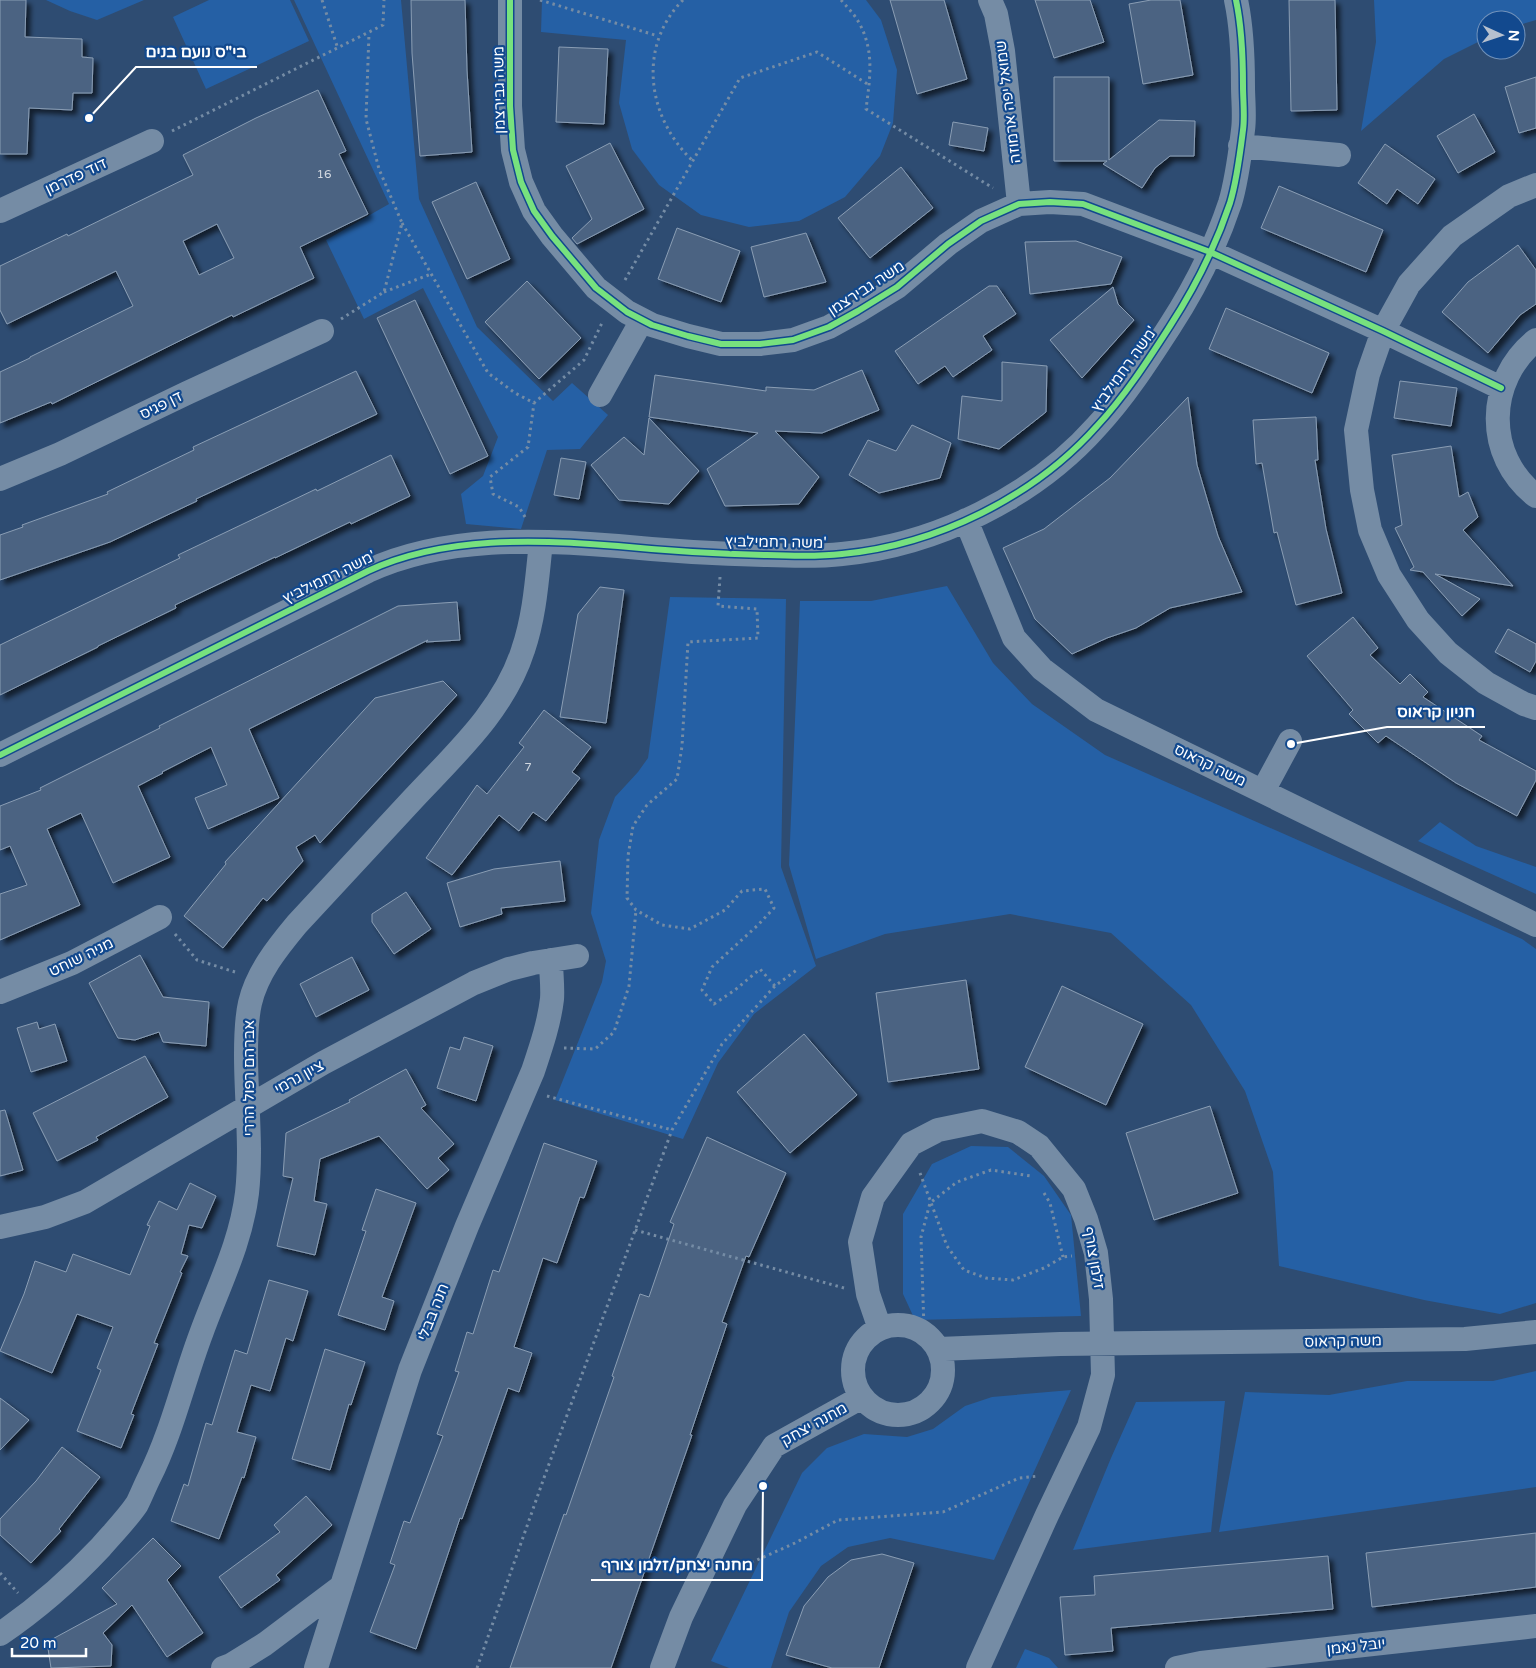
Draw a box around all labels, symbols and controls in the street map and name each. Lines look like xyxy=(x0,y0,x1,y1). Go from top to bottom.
north arrow xyxy=(1476,10,1526,60)
text: N xyxy=(1505,30,1522,42)
callout: בי"ס נועם בנים xyxy=(136,36,257,67)
street label: שמואל יפה ארמוזה xyxy=(992,39,1024,165)
text: בי"ס נועם בנים xyxy=(146,42,247,62)
street label: משה גבירצמן xyxy=(489,46,509,134)
street label: דוד פדרמן xyxy=(42,154,110,198)
house number: 16 xyxy=(316,167,332,181)
street label: משה גבירצמן xyxy=(824,257,908,319)
street label: משה רחמילביץ' xyxy=(1087,323,1161,415)
street label: דן פגיס xyxy=(137,387,186,423)
street label: משה רחמילביץ' xyxy=(725,532,827,552)
street label: משה רחמילביץ' xyxy=(280,547,378,607)
callout: חניון קראוס xyxy=(1387,696,1485,727)
text: חניון קראוס xyxy=(1397,702,1475,722)
street label: משה קראוס xyxy=(1171,740,1249,790)
house number: 7 xyxy=(524,760,532,774)
street label: מניה שוחט xyxy=(46,934,116,980)
street label: אברהם רפול הררי xyxy=(240,1020,258,1136)
street label: ציון גרמי xyxy=(271,1056,327,1098)
street label: זלמן צורף xyxy=(1080,1225,1108,1291)
street label: חנה בבלי xyxy=(413,1281,453,1343)
street label: משה קראוס xyxy=(1304,1331,1382,1351)
street label: מחנה יצחק xyxy=(778,1399,850,1449)
callout: מחנה יצחק/זלמן צורף xyxy=(591,1549,762,1580)
text: מחנה יצחק/זלמן צורף xyxy=(601,1555,753,1575)
scale bar xyxy=(12,1626,86,1658)
text: 20 m xyxy=(20,1634,57,1652)
street label: יובל נאמן xyxy=(1326,1634,1386,1658)

